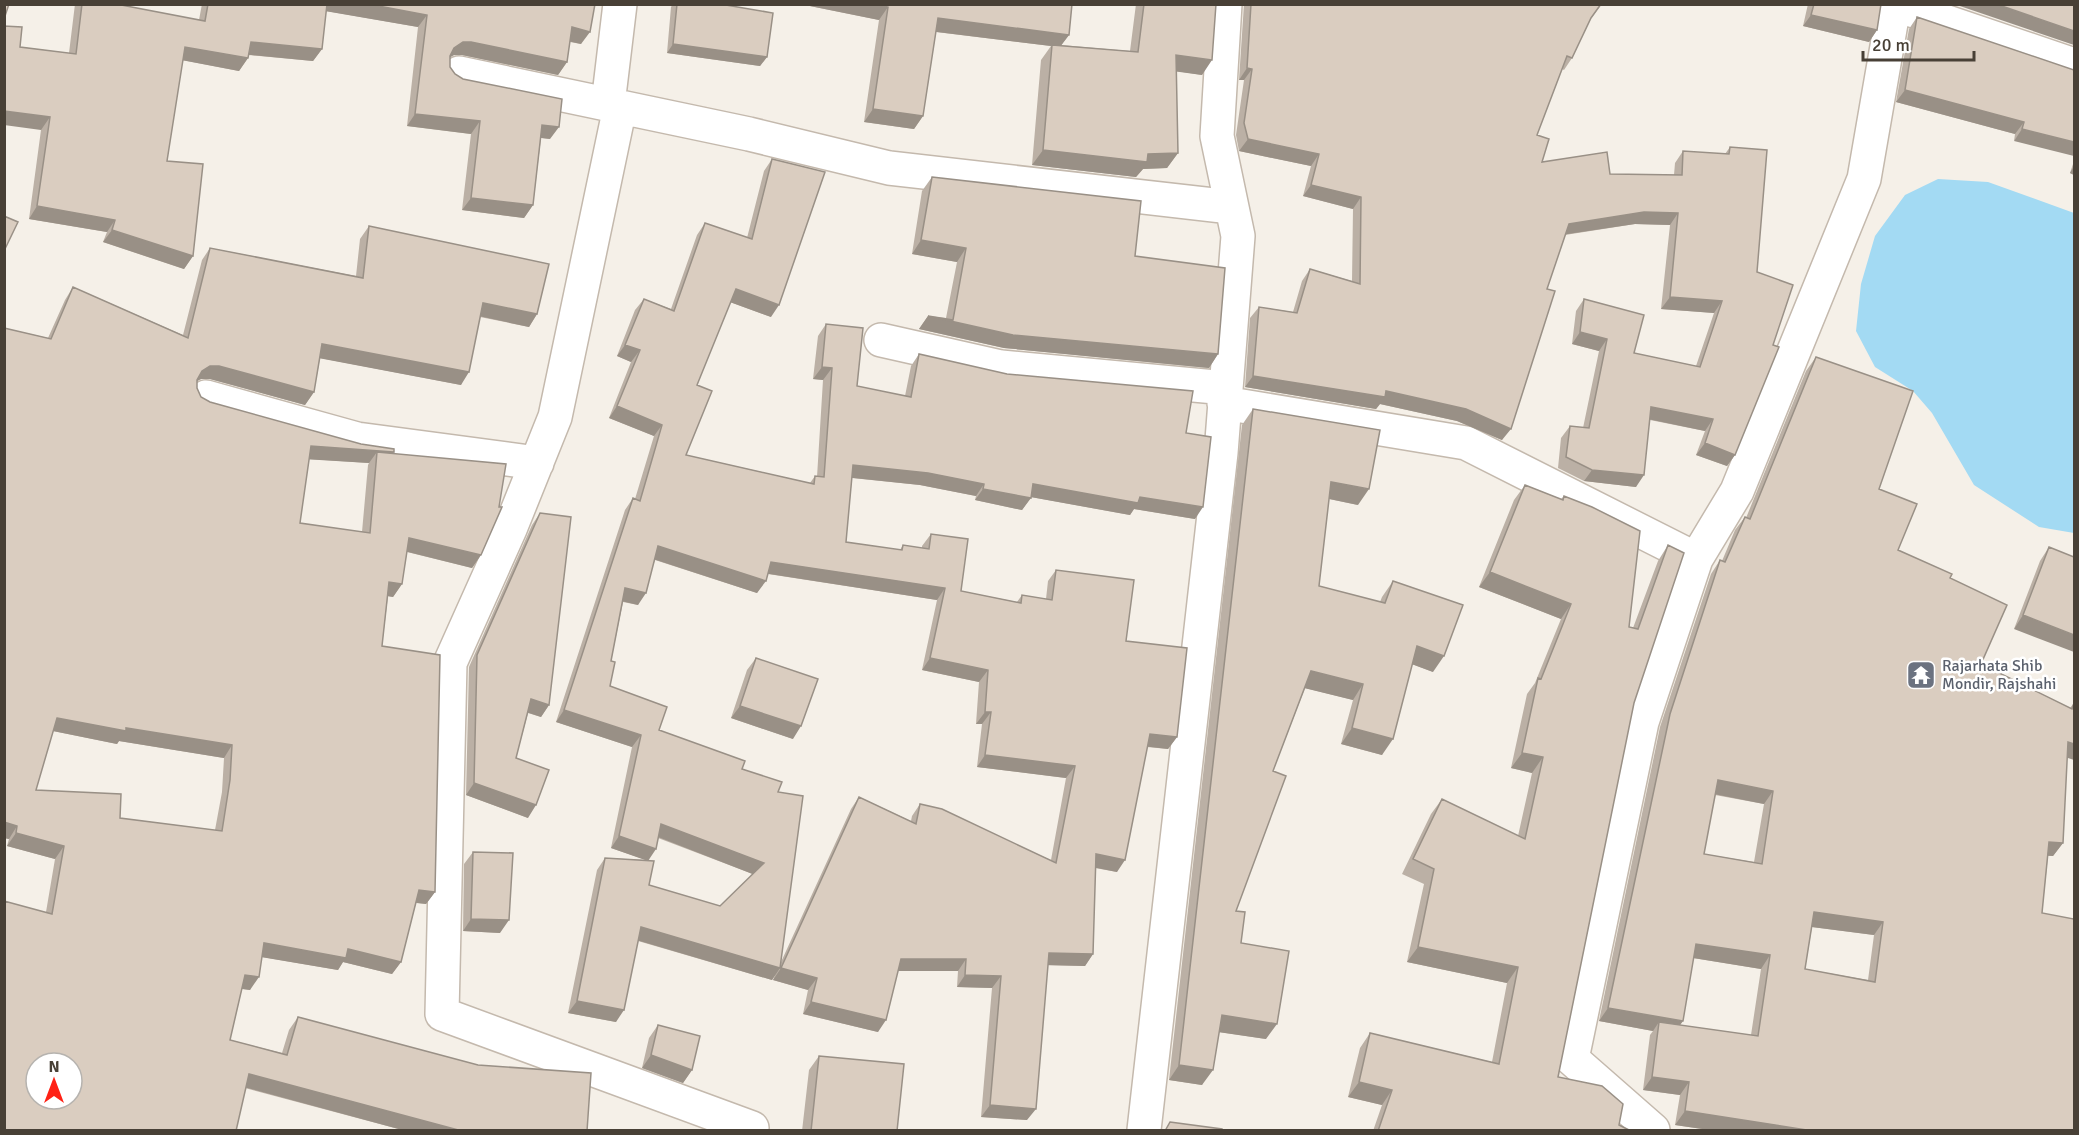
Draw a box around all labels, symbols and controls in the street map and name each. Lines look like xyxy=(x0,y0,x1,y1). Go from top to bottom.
scale bar xyxy=(1863,24,1974,62)
text: 20 m xyxy=(1872,34,1910,56)
place label: Rajarhata Shib Mondir, Rajshahi xyxy=(1942,656,2056,694)
temple icon: Rajarhata Shib Mondir, Rajshahi xyxy=(1905,659,1937,691)
north arrow xyxy=(24,1051,84,1111)
text: N xyxy=(48,1057,60,1077)

